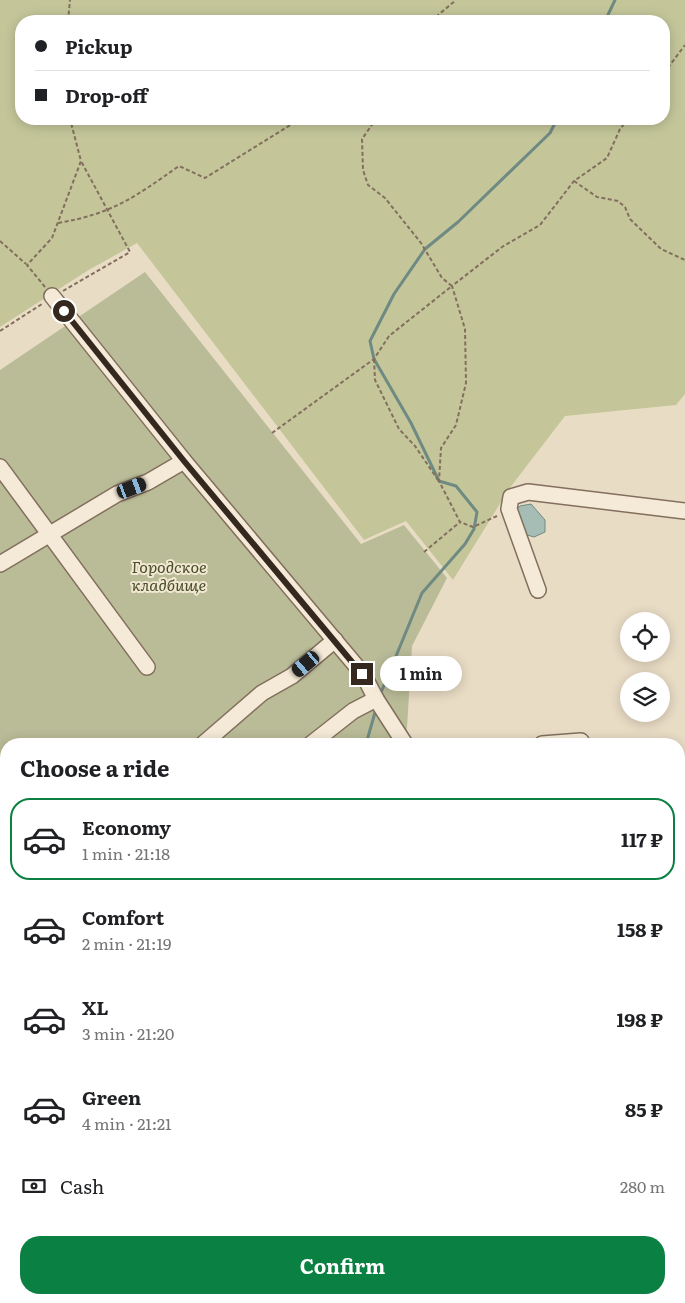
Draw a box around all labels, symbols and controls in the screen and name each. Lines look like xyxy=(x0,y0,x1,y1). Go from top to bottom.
text: Pickup xyxy=(65,32,133,60)
text: Drop-off xyxy=(65,81,148,109)
route start xyxy=(53,300,75,322)
car xyxy=(115,476,148,500)
park label: Городское кладбище xyxy=(131,554,207,596)
map controls xyxy=(620,612,670,722)
button: locate xyxy=(620,612,670,662)
car xyxy=(289,649,322,679)
callout: 1 min xyxy=(380,656,462,692)
text: 1 min xyxy=(400,661,442,685)
route end xyxy=(351,663,373,685)
button: layers xyxy=(620,672,670,722)
text: Choose a ride xyxy=(20,751,169,784)
text: Economy xyxy=(82,813,171,841)
icon: car xyxy=(22,817,67,862)
text: 117 ₽ xyxy=(621,825,663,853)
text: 1 min · 21:18 xyxy=(82,841,170,865)
text: Comfort xyxy=(82,903,164,931)
icon: car xyxy=(22,907,67,952)
text: 158 ₽ xyxy=(617,915,663,943)
text: 2 min · 21:19 xyxy=(82,931,171,955)
text: XL xyxy=(82,993,109,1021)
icon: car xyxy=(22,997,67,1042)
text: 198 ₽ xyxy=(617,1005,663,1033)
text: 3 min · 21:20 xyxy=(82,1021,174,1045)
text: Green xyxy=(82,1083,141,1111)
icon: car xyxy=(22,1087,67,1132)
text: 85 ₽ xyxy=(625,1095,663,1123)
text: 4 min · 21:21 xyxy=(82,1111,172,1135)
icon: cash xyxy=(20,1172,48,1200)
text: Cash xyxy=(60,1172,104,1200)
text: 280 m xyxy=(620,1174,665,1198)
button: Confirm xyxy=(20,1236,665,1294)

